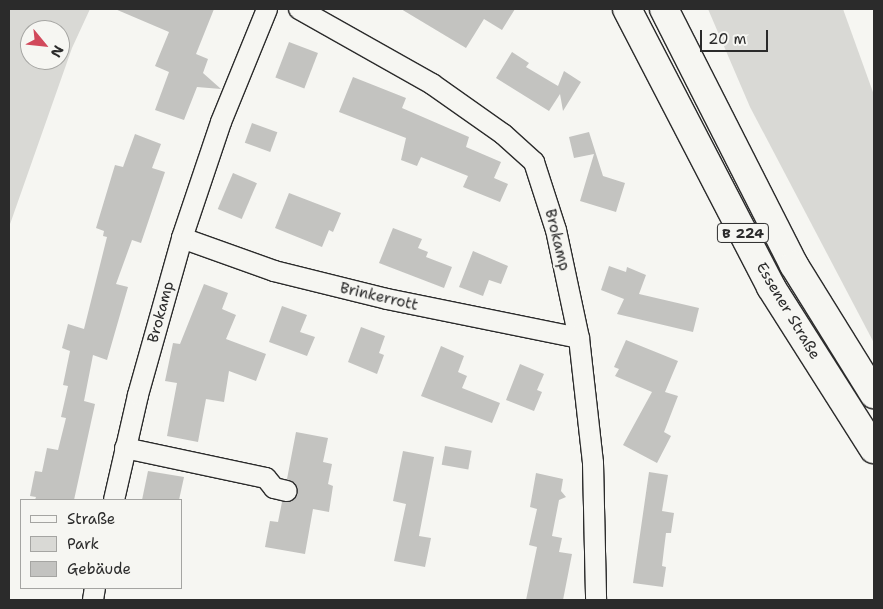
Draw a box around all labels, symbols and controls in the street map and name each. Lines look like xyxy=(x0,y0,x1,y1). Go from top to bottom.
north arrow xyxy=(20,20,70,70)
scale bar xyxy=(703,20,770,52)
text: 20 m xyxy=(708,29,747,49)
text: N xyxy=(47,42,68,61)
street label: Brokamp xyxy=(541,207,573,273)
road number: B 224 xyxy=(717,222,769,244)
street label: Essener Straße xyxy=(752,259,824,363)
street label: Brokamp xyxy=(144,279,178,345)
street label: Brinkerrott xyxy=(338,279,420,315)
legend xyxy=(20,499,182,589)
text: Straße xyxy=(67,509,115,529)
text: Park xyxy=(67,534,99,554)
text: Gebäude xyxy=(67,559,131,579)

